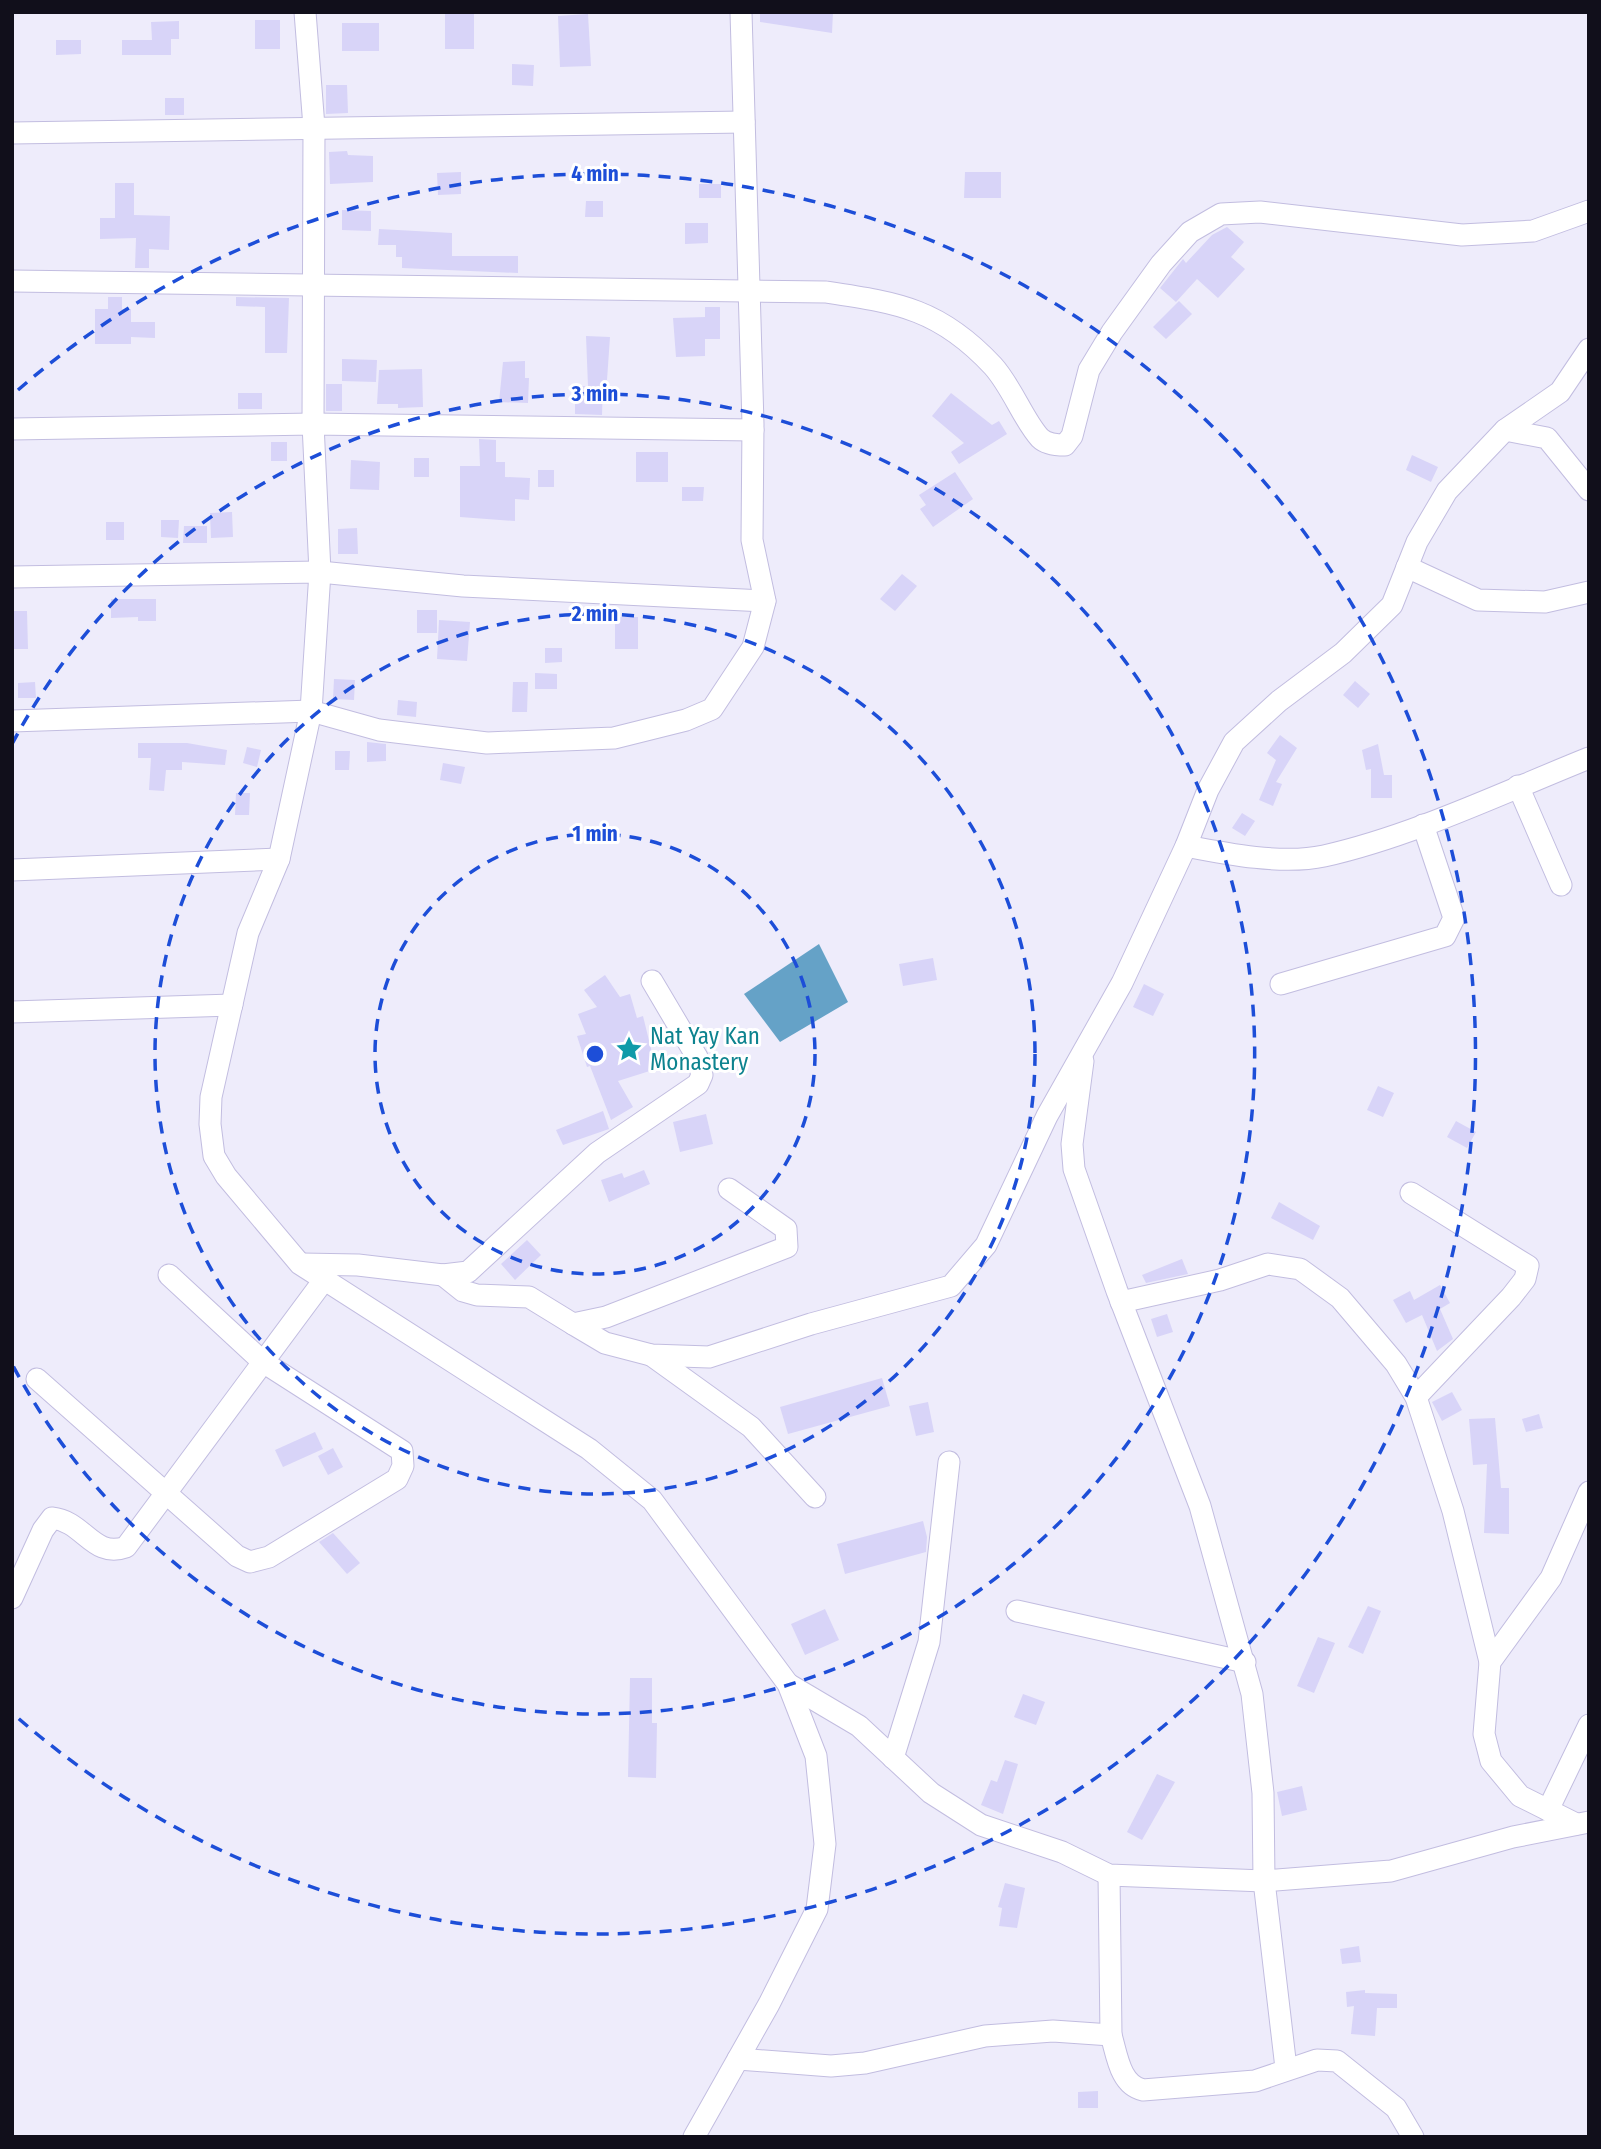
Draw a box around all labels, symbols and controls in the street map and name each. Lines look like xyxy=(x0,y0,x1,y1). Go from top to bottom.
text: 4 min xyxy=(571,161,619,187)
text: 3 min xyxy=(571,381,618,407)
text: 2 min xyxy=(571,601,618,627)
text: 1 min xyxy=(572,821,618,847)
place label: Nat Yay Kan Monastery xyxy=(650,1022,760,1076)
place icon: Nat Yay Kan Monastery xyxy=(614,1034,644,1064)
centre of rings xyxy=(583,1042,607,1066)

